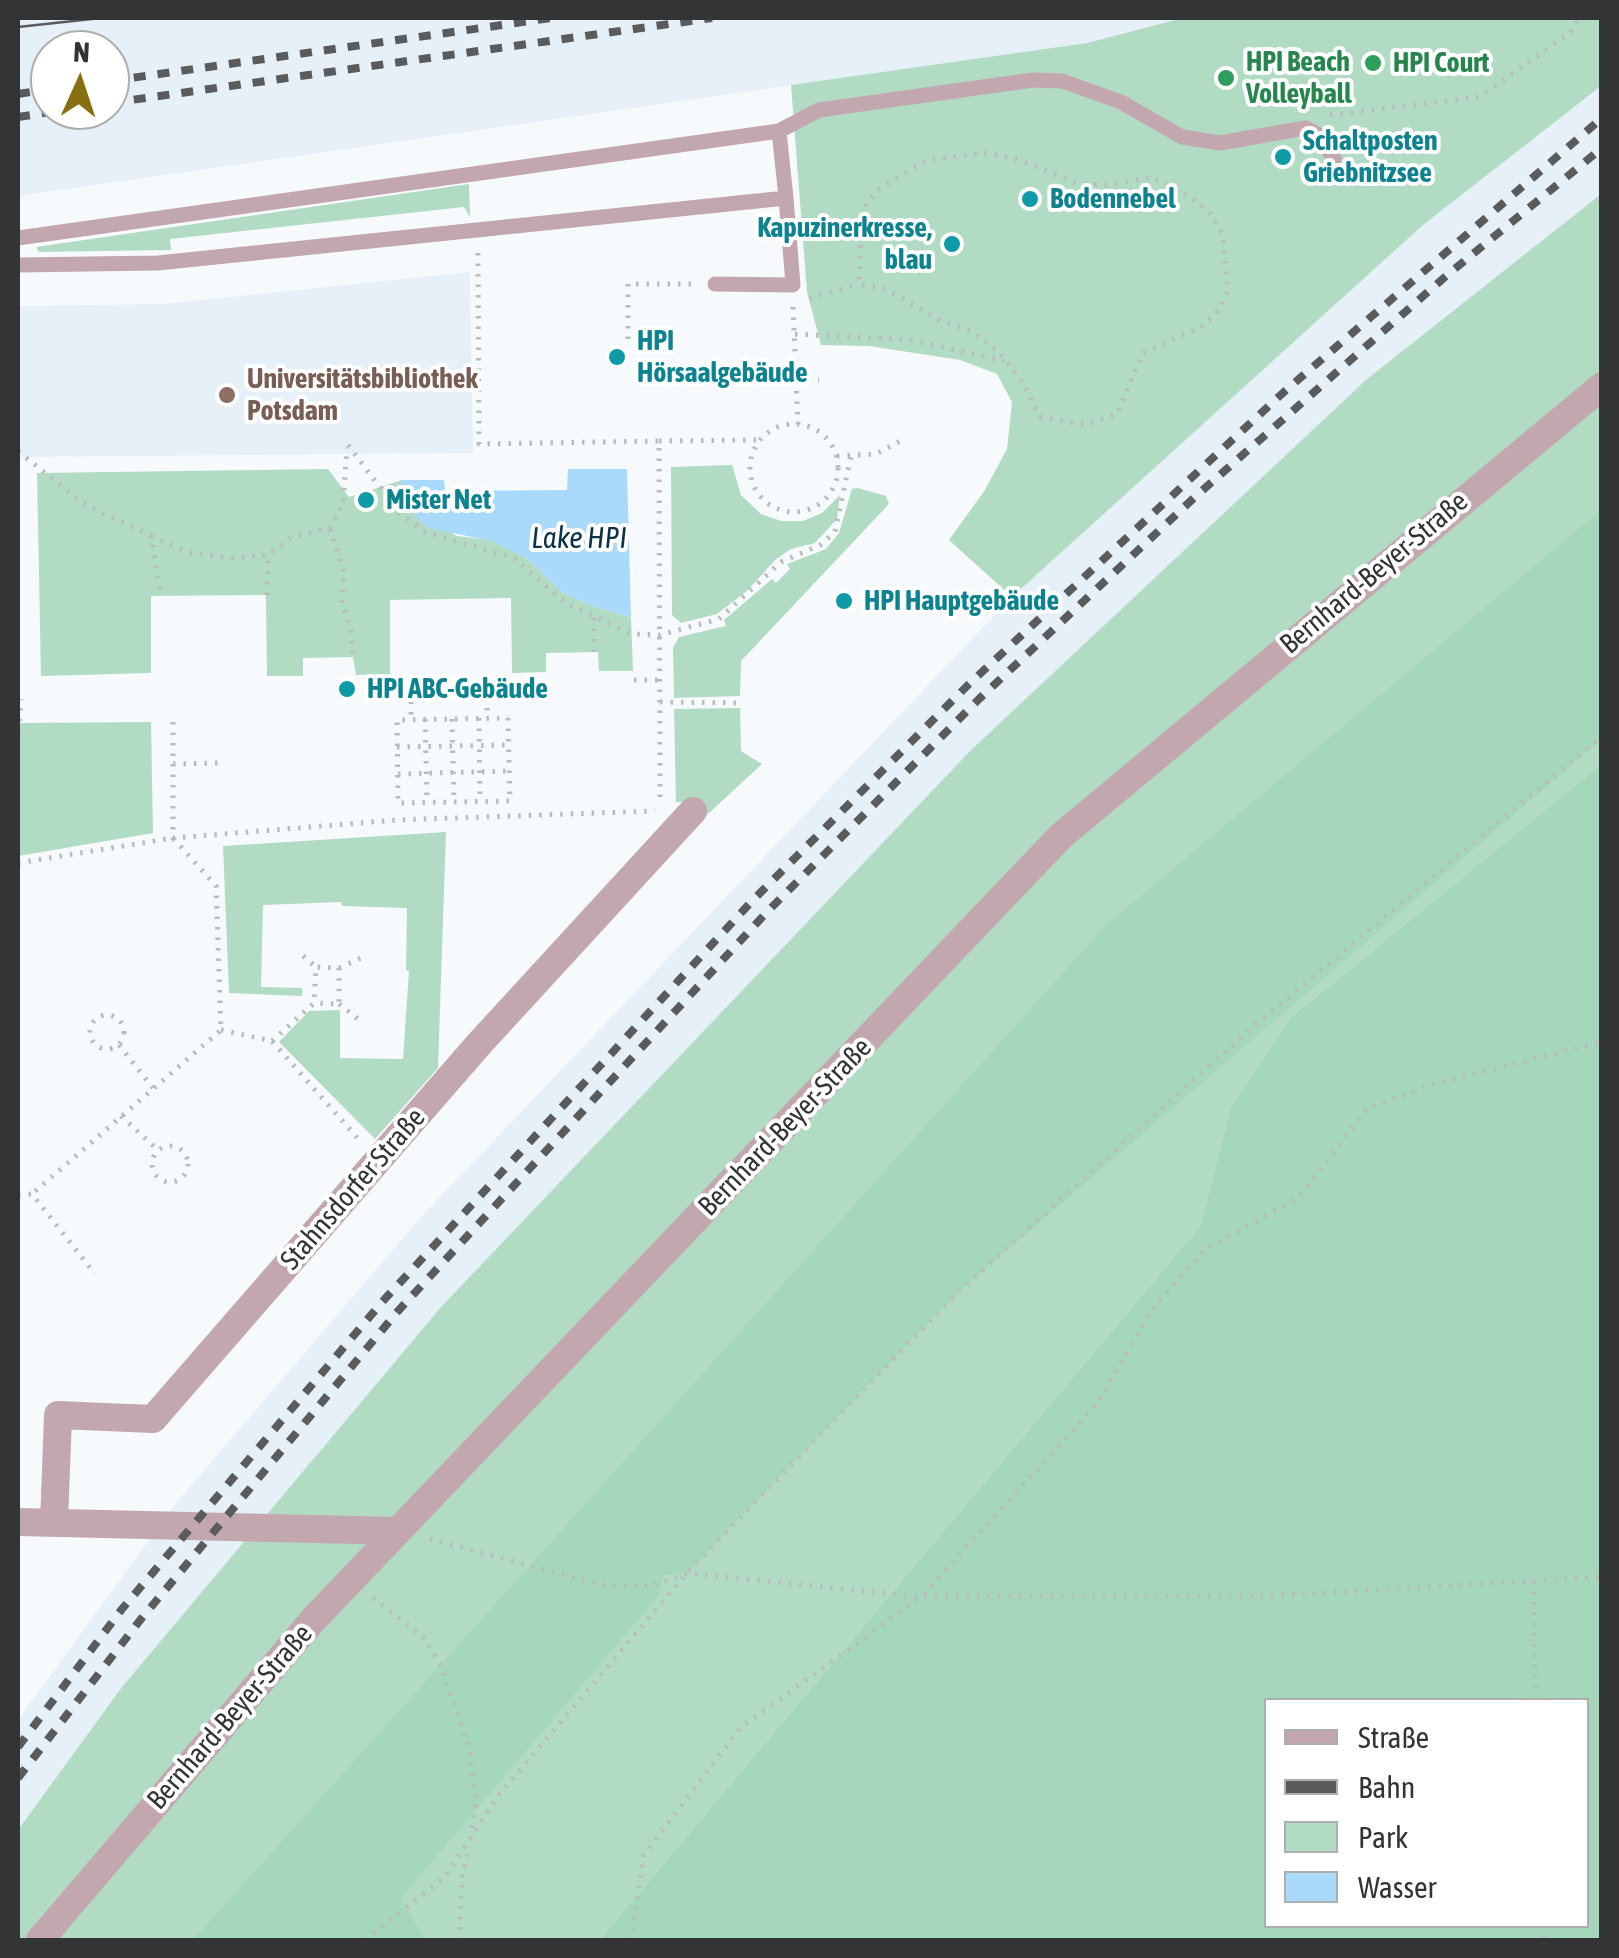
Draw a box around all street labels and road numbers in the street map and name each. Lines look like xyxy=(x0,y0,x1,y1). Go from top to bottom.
street label: Bernhard-Beyer-Straße xyxy=(1273,485,1475,661)
street label: Bernhard-Beyer-Straße xyxy=(692,1031,878,1223)
street label: Stahnsdorfer Straße xyxy=(274,1101,432,1277)
street label: Bernhard-Beyer-Straße xyxy=(140,1618,320,1816)

